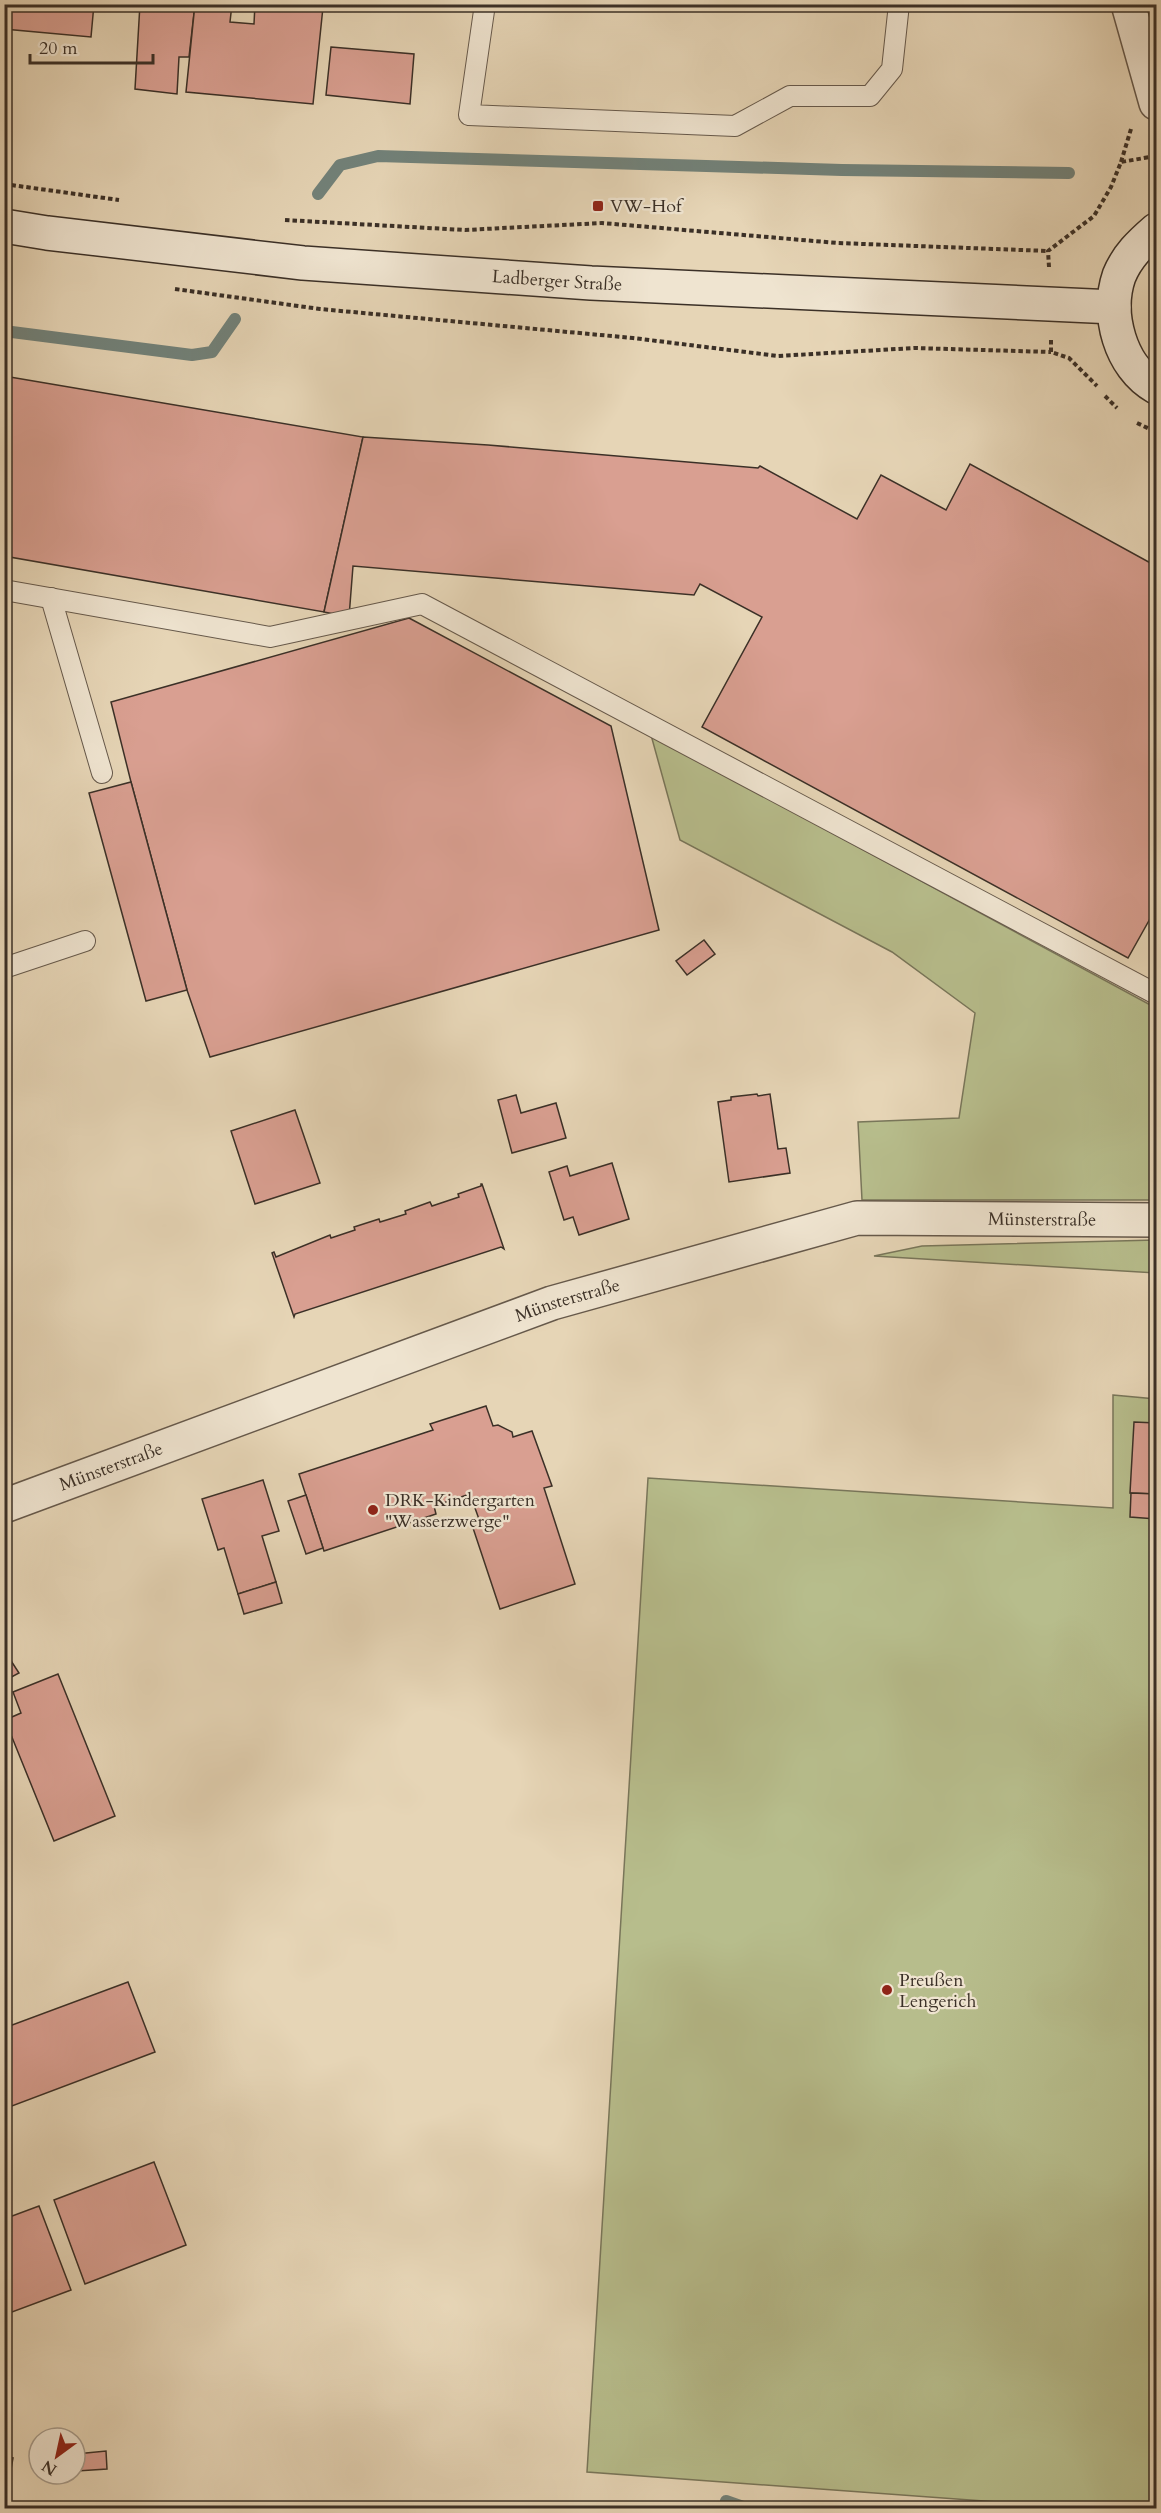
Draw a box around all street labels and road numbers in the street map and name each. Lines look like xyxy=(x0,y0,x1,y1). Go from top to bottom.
street label: Ladberger Straße xyxy=(491,264,623,297)
street label: Münsterstraße xyxy=(988,1206,1096,1232)
street label: Münsterstraße xyxy=(511,1272,623,1328)
street label: Münsterstraße xyxy=(56,1436,166,1497)

